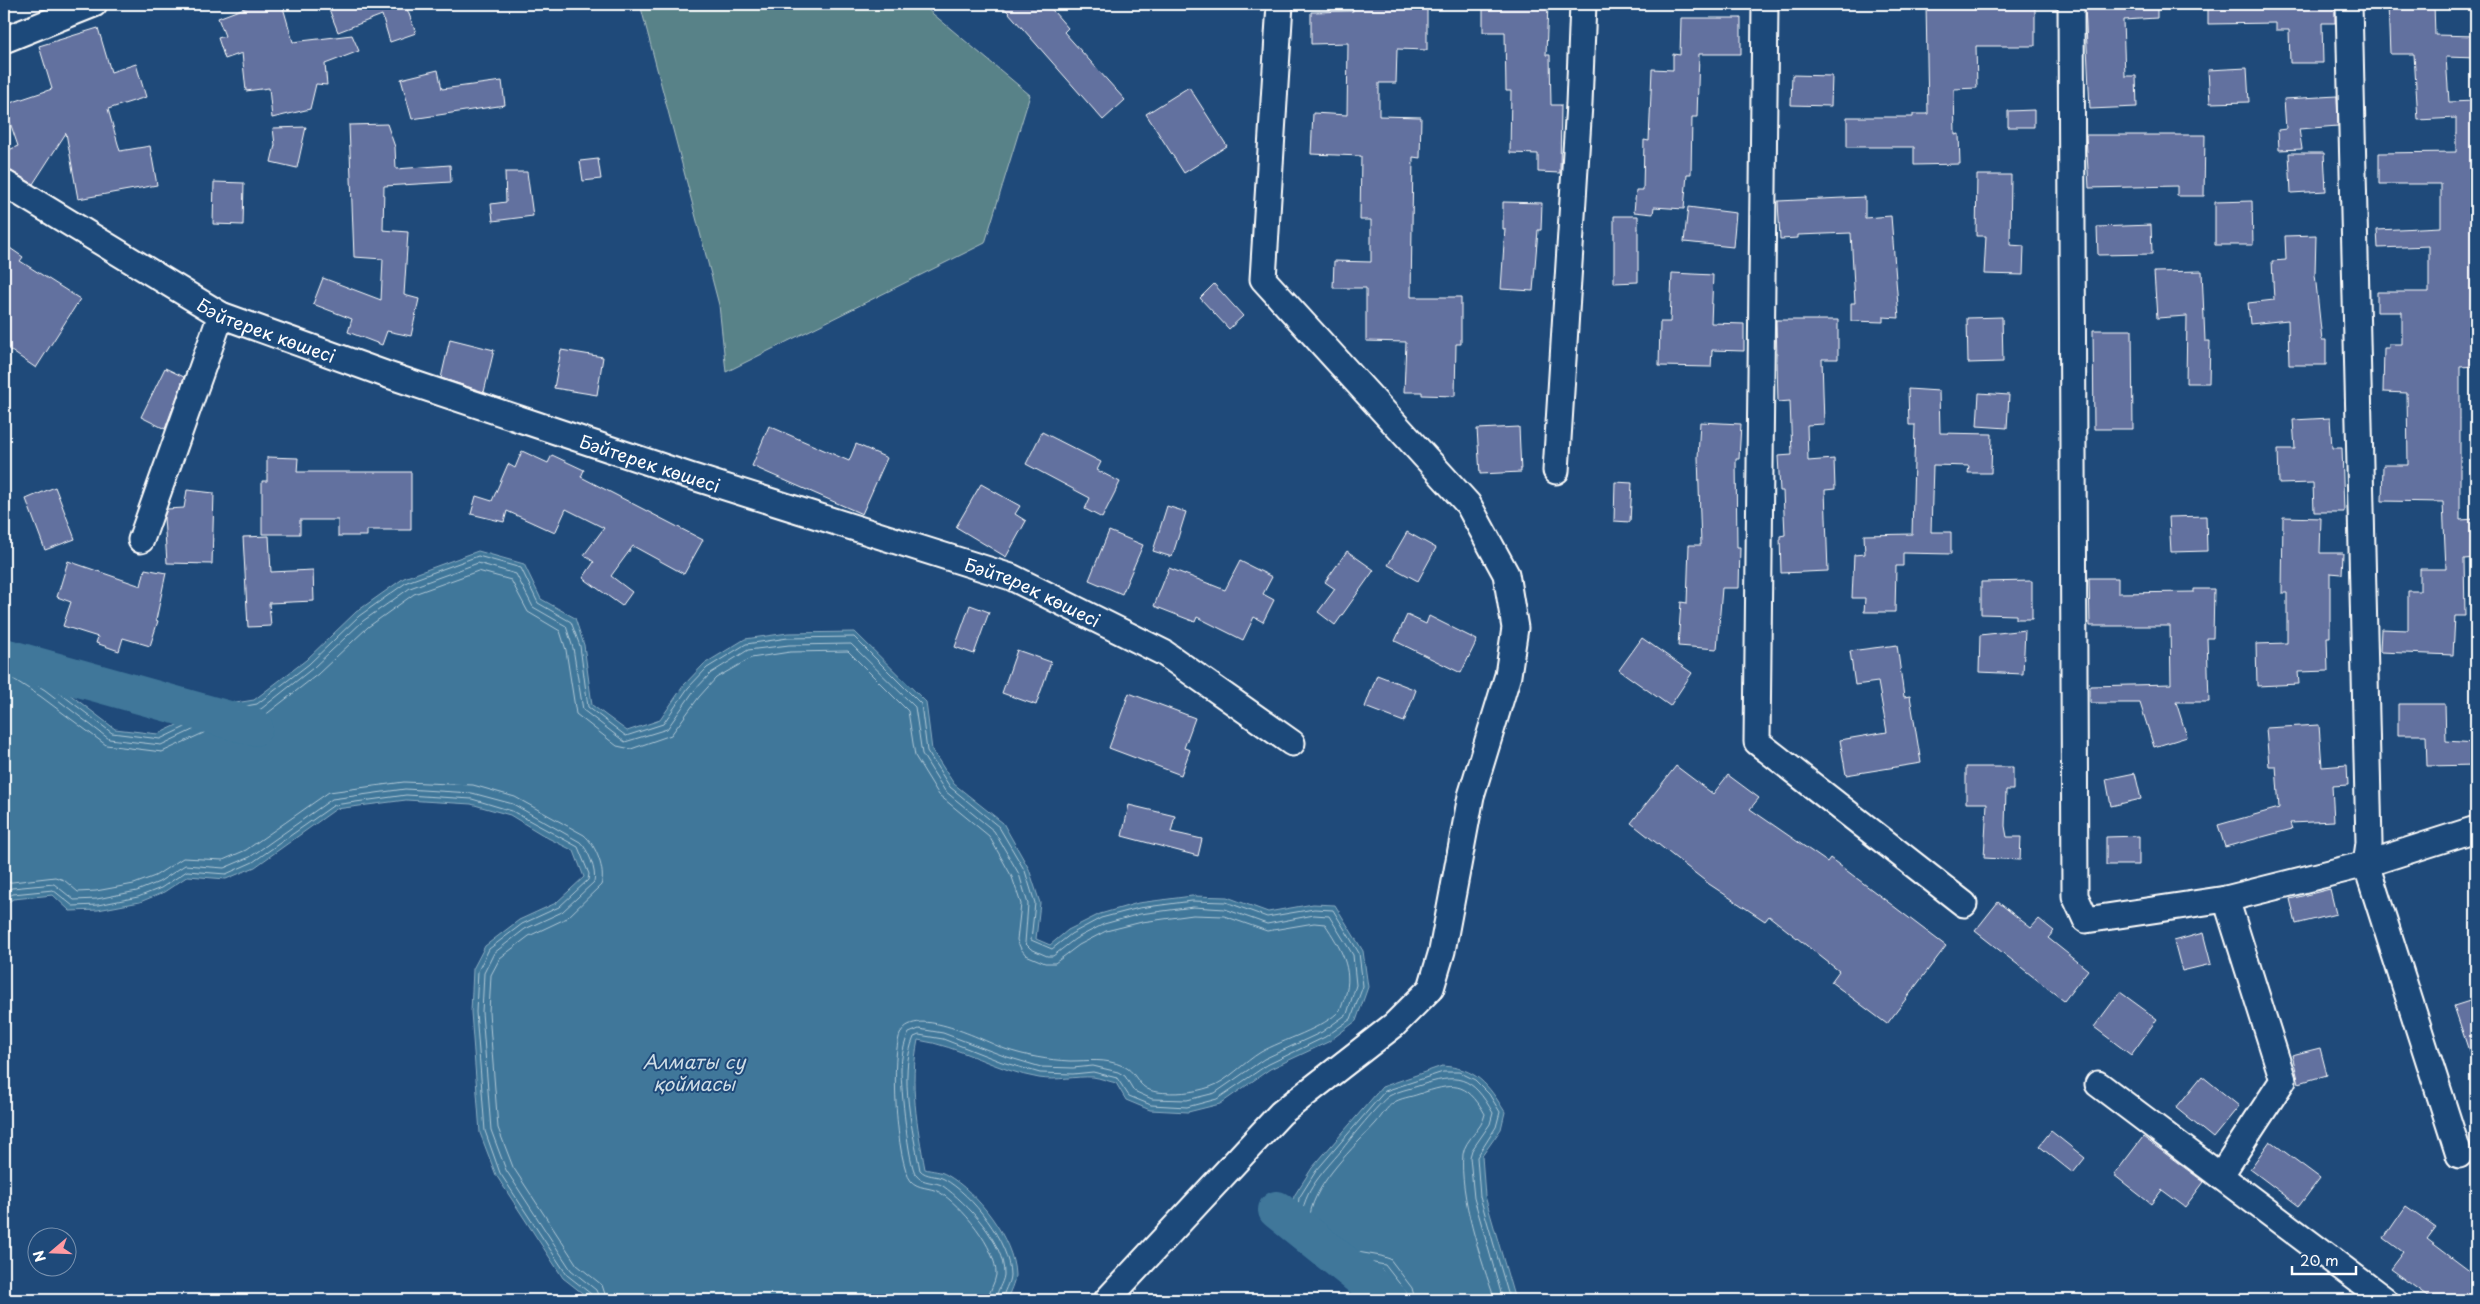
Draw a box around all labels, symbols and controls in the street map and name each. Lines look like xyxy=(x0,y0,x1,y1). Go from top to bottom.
street label: Бәйтерек көшесі xyxy=(192,290,340,369)
street label: Бәйтерек көшесі xyxy=(577,427,724,498)
street label: Бәйтерек көшесі xyxy=(961,550,1106,633)
water label: Алматы су қоймасы xyxy=(643,1047,746,1097)
north arrow xyxy=(28,1226,78,1276)
scale bar xyxy=(2292,1244,2356,1276)
text: N xyxy=(28,1248,51,1265)
text: 20 m xyxy=(2300,1248,2339,1271)

